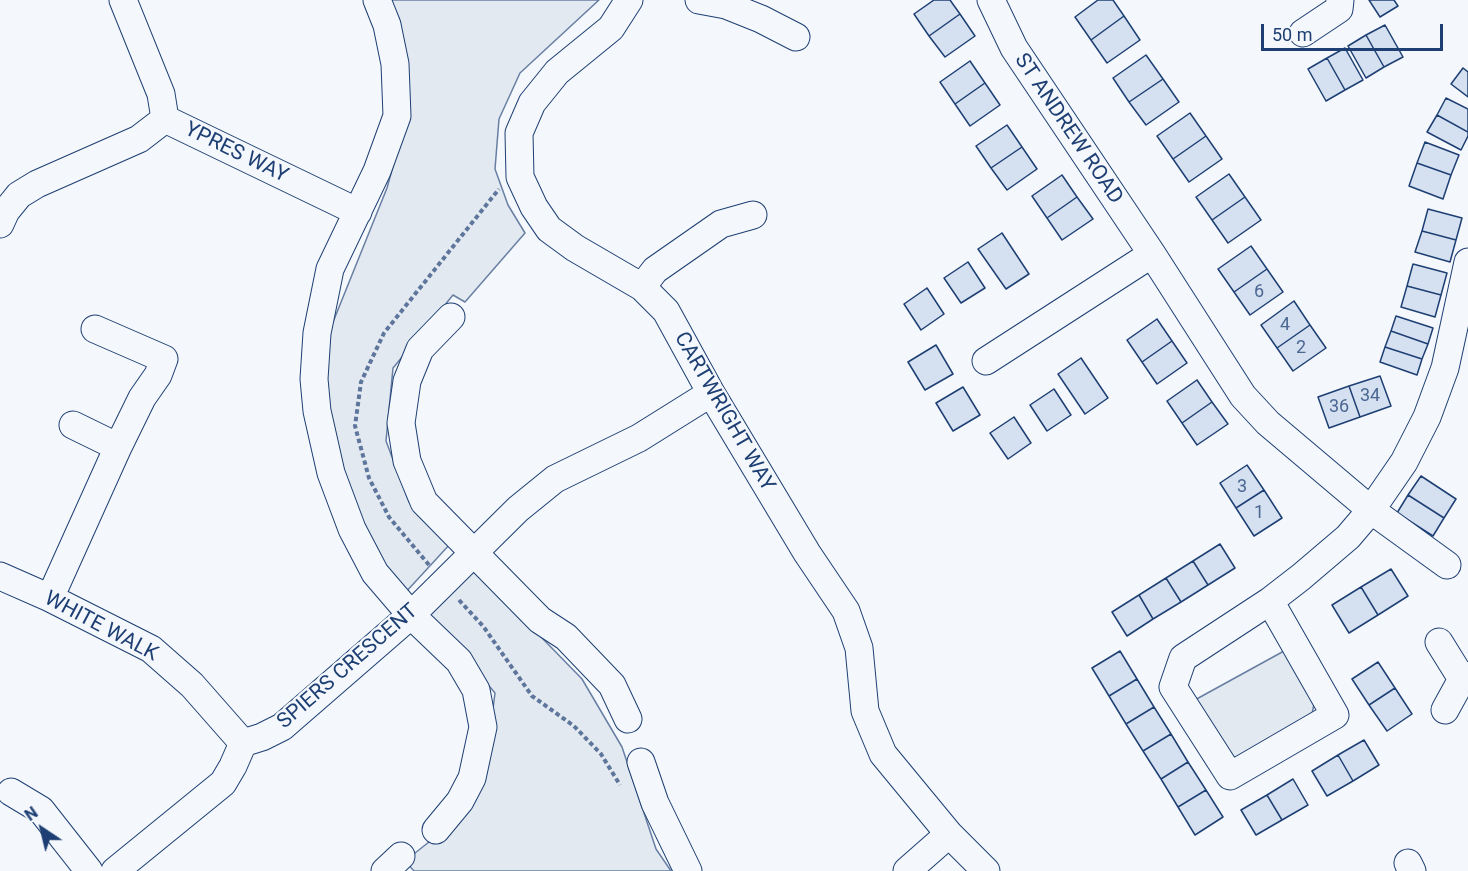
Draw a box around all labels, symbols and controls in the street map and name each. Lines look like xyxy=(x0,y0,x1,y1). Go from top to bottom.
scale bar xyxy=(1264,12,1446,50)
text: 50 m xyxy=(1272,24,1312,45)
street label: ST ANDREW ROAD xyxy=(1008,49,1128,209)
street label: YPRES WAY xyxy=(180,117,292,189)
house number: 6 xyxy=(1254,281,1264,303)
house number: 4 xyxy=(1280,314,1290,336)
street label: CARTWRIGHT WAY xyxy=(668,328,780,496)
house number: 2 xyxy=(1296,337,1306,359)
house number: 34 xyxy=(1360,385,1380,407)
house number: 36 xyxy=(1329,396,1349,418)
house number: 3 xyxy=(1237,476,1247,498)
house number: 1 xyxy=(1254,502,1264,524)
street label: WHITE WALK xyxy=(40,587,162,667)
street label: SPIERS CRESCENT xyxy=(273,599,423,735)
north arrow xyxy=(12,799,72,859)
text: N xyxy=(21,803,41,825)

